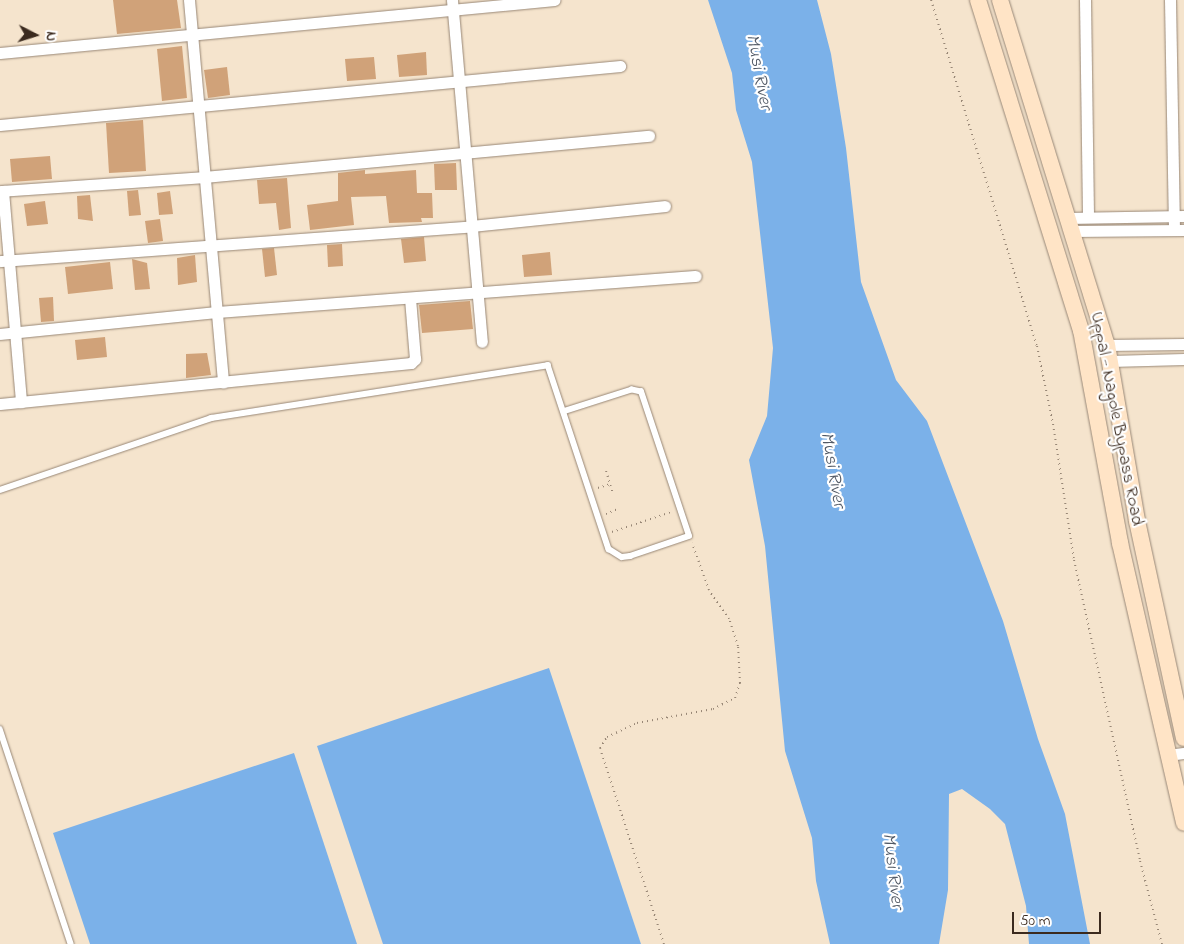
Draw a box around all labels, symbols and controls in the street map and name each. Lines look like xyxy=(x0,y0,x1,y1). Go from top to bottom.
north arrow xyxy=(10,10,60,60)
text: N xyxy=(40,31,61,42)
water label: Musi River xyxy=(740,32,776,112)
street label: Uppal - Nagole Bypass Road xyxy=(1085,310,1147,528)
water label: Musi River xyxy=(814,430,850,510)
water label: Musi River xyxy=(876,832,908,910)
scale bar xyxy=(1014,902,1103,934)
text: 50 m xyxy=(1020,910,1050,932)

